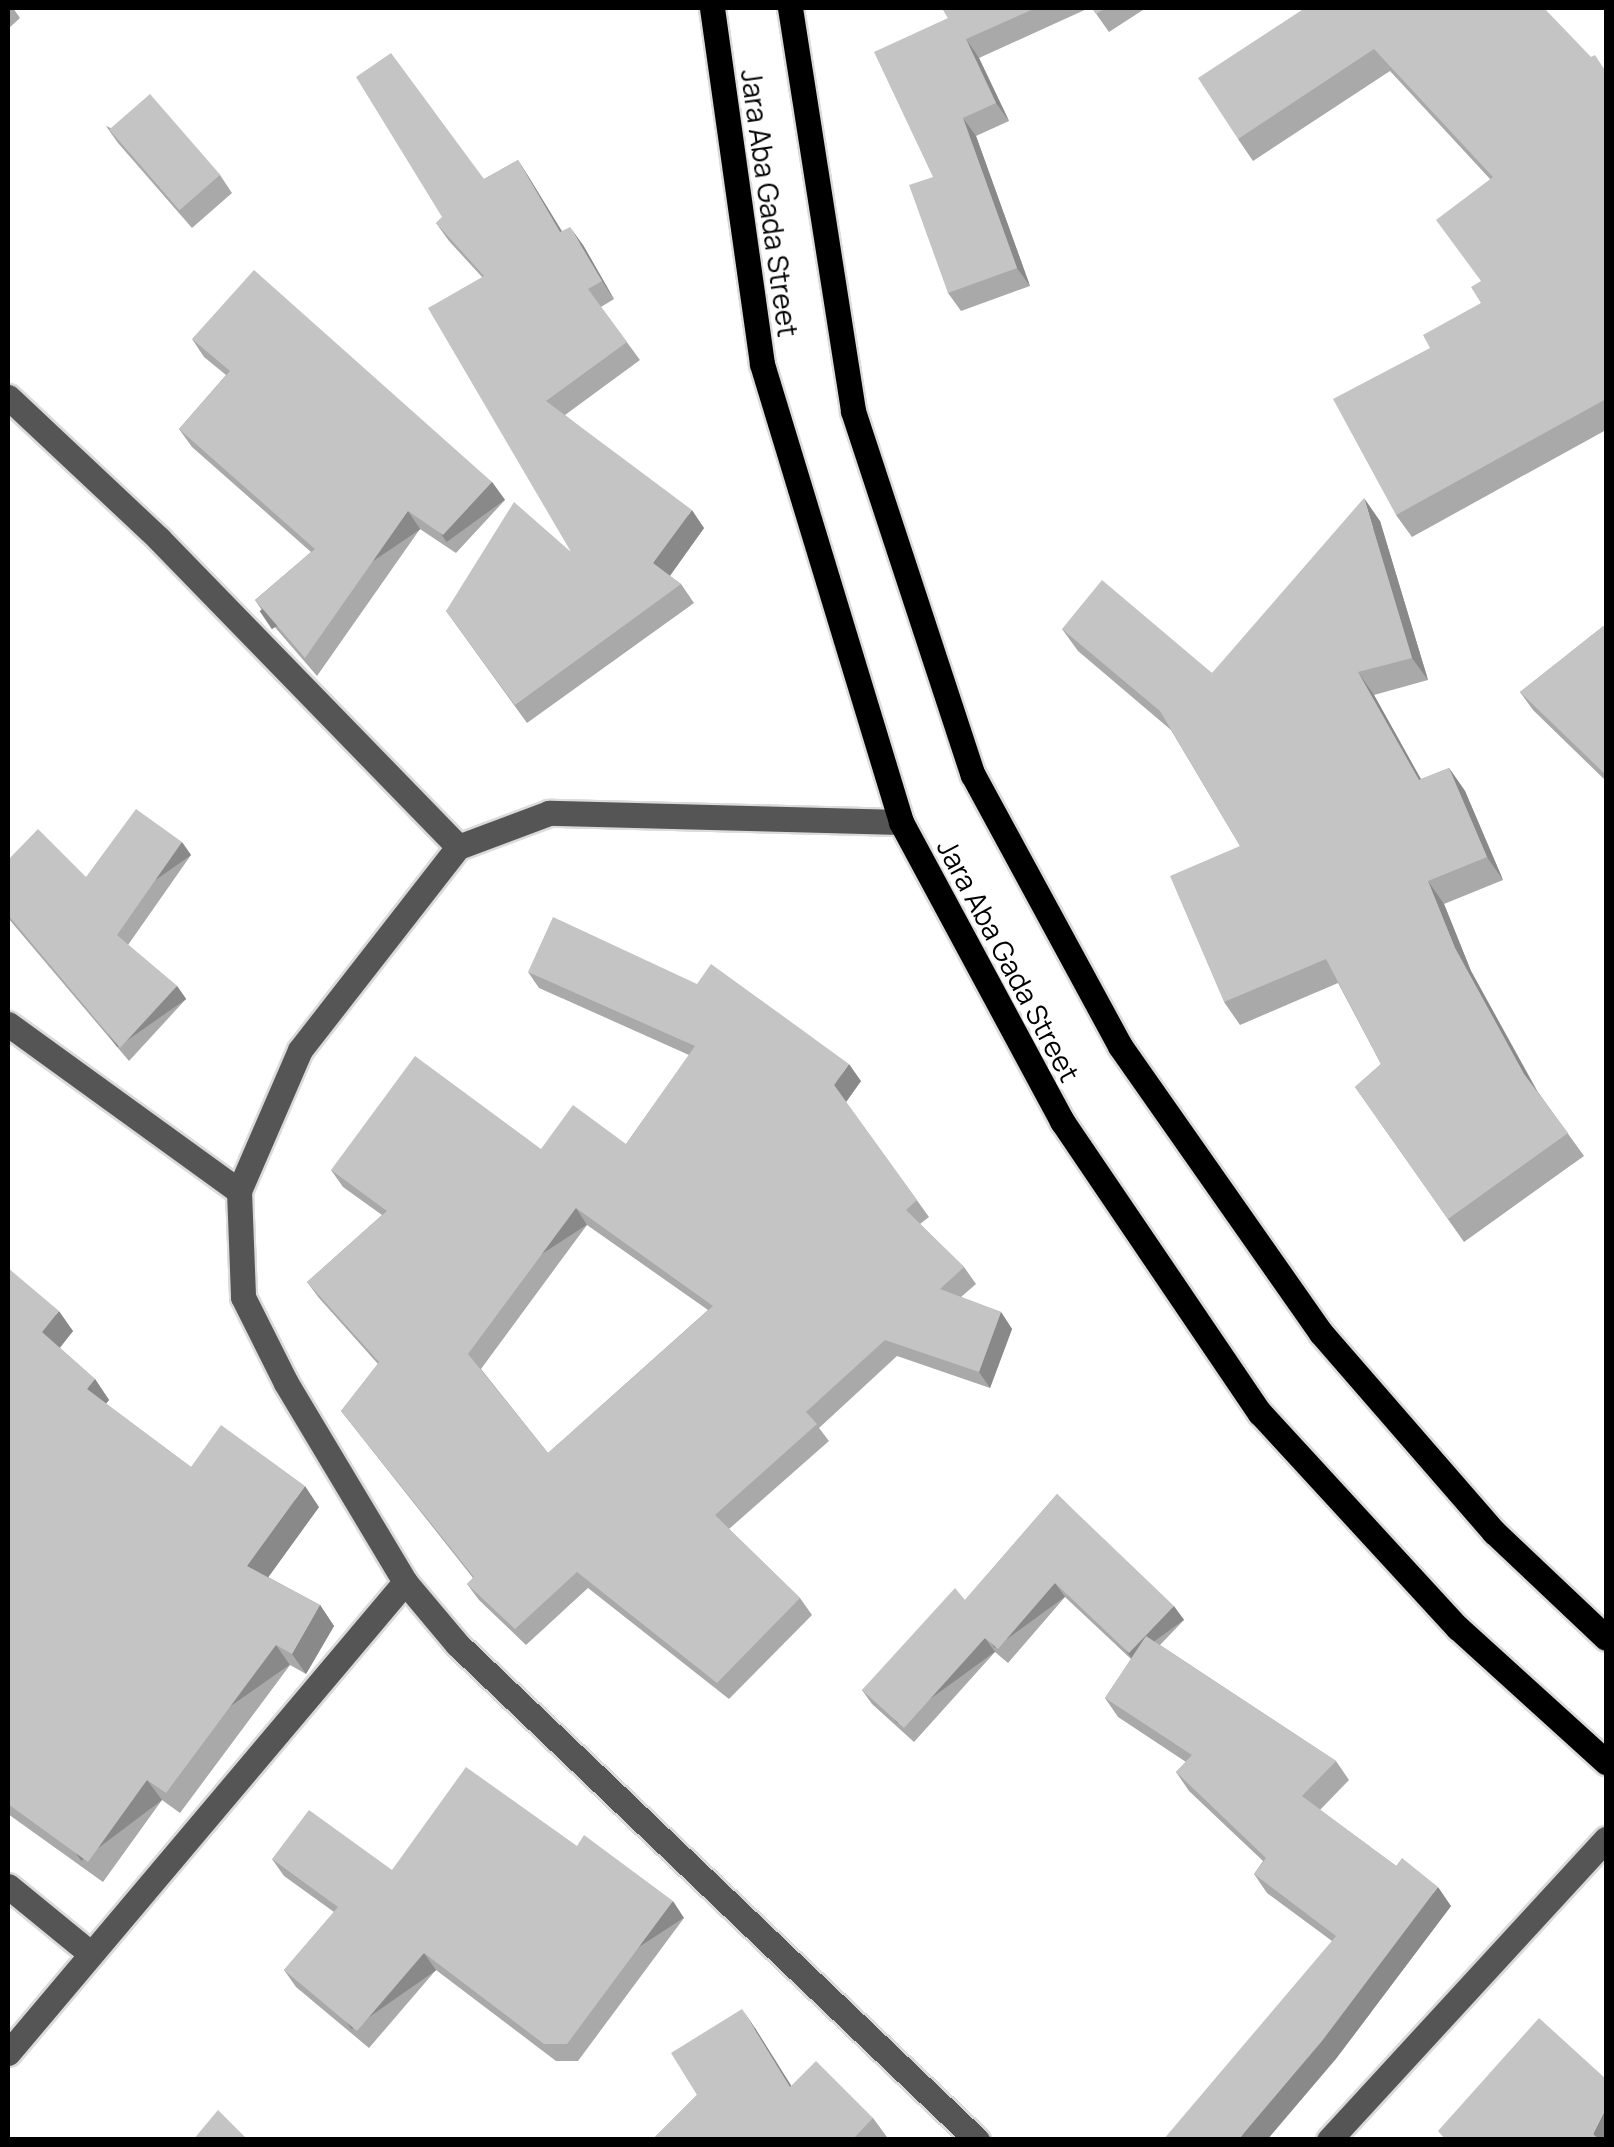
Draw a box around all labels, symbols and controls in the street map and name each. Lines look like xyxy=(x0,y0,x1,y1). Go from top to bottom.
street label: Jara Aba Gada Street xyxy=(735,67,805,339)
street label: Jara Aba Gada Street xyxy=(931,833,1087,1087)

